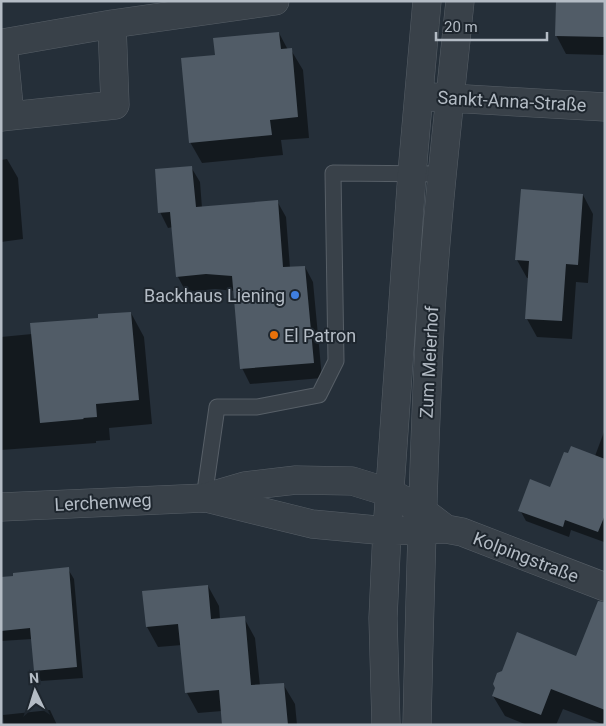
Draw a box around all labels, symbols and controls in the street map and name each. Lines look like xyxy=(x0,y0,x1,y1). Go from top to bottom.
scale bar xyxy=(436,10,547,42)
text: 20 m xyxy=(444,18,478,36)
street label: Sankt-Anna-Straße xyxy=(437,87,587,115)
place label: Backhaus Liening xyxy=(144,285,285,306)
marker: Backhaus Liening xyxy=(289,289,301,301)
street label: Zum Meierhof xyxy=(416,305,442,419)
place label: El Patron xyxy=(284,325,356,346)
marker: El Patron xyxy=(268,329,280,341)
street label: Lerchenweg xyxy=(54,489,152,515)
street label: Kolpingstraße xyxy=(470,527,582,587)
north arrow xyxy=(10,666,60,716)
text: N xyxy=(29,670,40,686)

